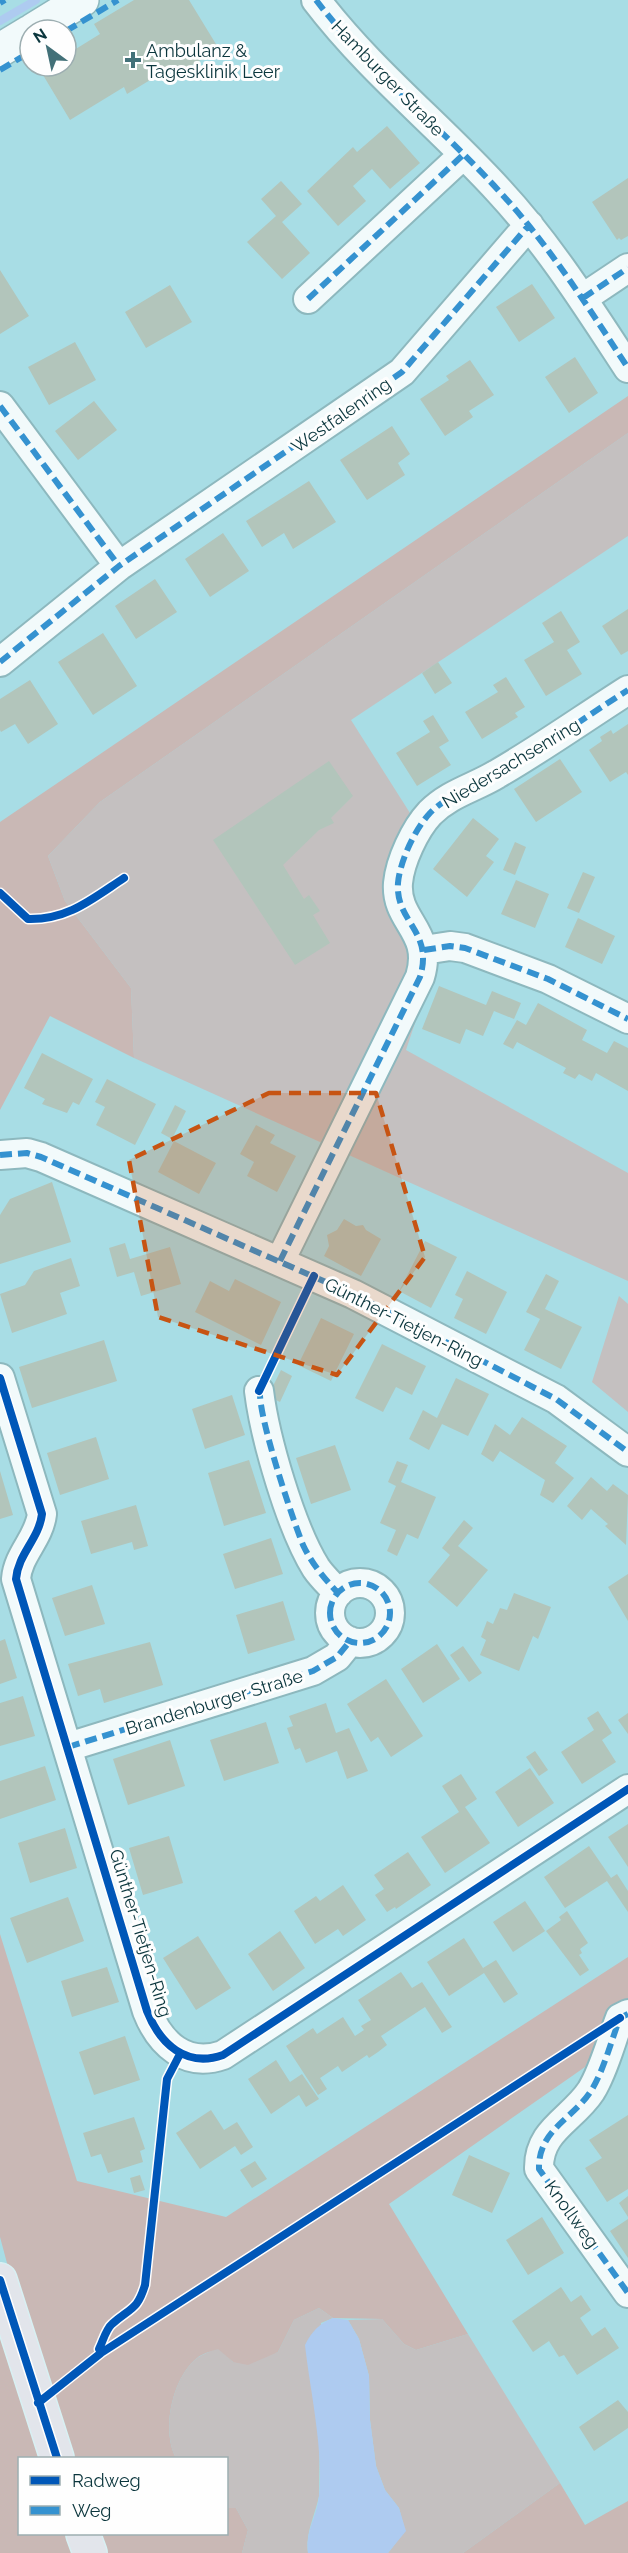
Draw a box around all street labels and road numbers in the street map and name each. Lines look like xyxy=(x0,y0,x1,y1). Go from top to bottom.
street label: Hamburger Straße xyxy=(327,16,449,141)
street label: Westfalenring xyxy=(287,373,395,457)
street label: Niedersachsenring xyxy=(438,714,584,812)
street label: Günther-Tietjen-Ring xyxy=(321,1273,487,1371)
street label: Brandenburger Straße xyxy=(123,1665,306,1739)
street label: Günther-Tietjen-Ring xyxy=(105,1846,177,2020)
street label: Knollweg xyxy=(541,2176,603,2252)

